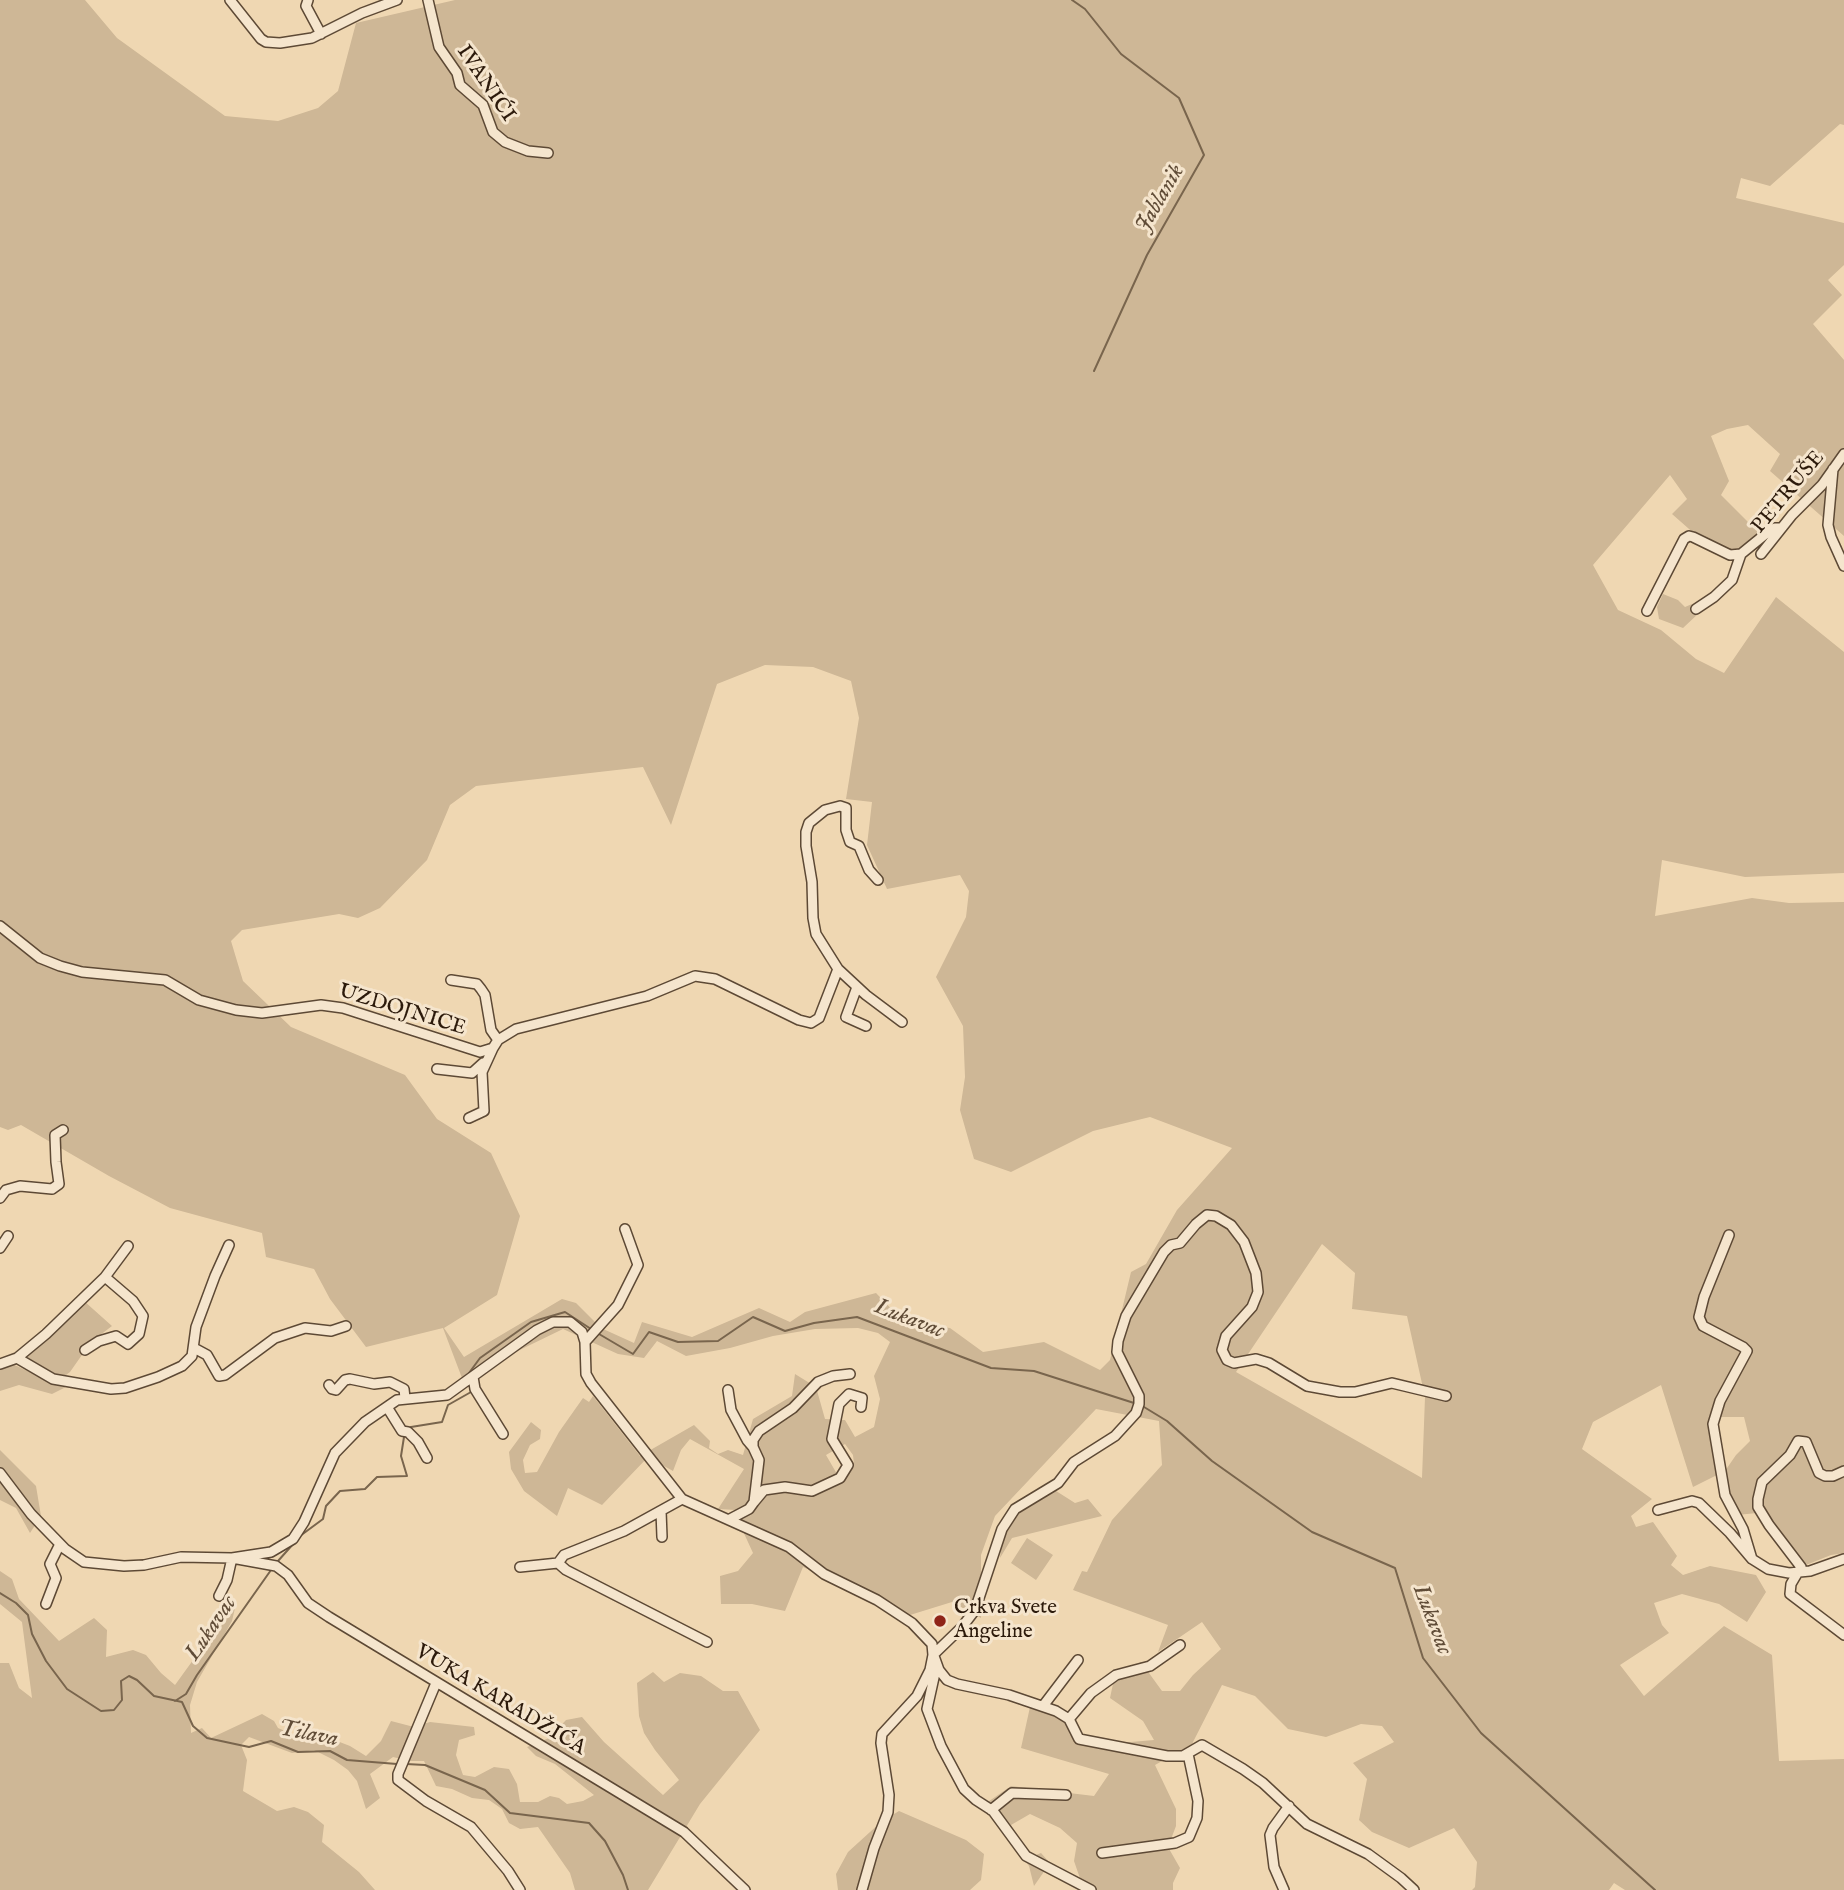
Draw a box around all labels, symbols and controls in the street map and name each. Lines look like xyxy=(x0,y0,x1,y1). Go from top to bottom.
street label: IVANIĆI xyxy=(450,41,520,127)
water label: Jablanik xyxy=(1131,160,1191,238)
street label: PETRUŠE xyxy=(1747,447,1831,539)
street label: UZDOJNICE xyxy=(335,980,469,1042)
water label: Lukavac xyxy=(870,1294,948,1346)
water label: Lukavac xyxy=(1405,1581,1457,1659)
water label: Lukavac xyxy=(180,1591,244,1667)
place label: Crkva Svete Angeline xyxy=(954,1596,1057,1646)
marker: Crkva Svete Angeline xyxy=(932,1613,948,1629)
street label: VUKA KARADŽIĆA xyxy=(410,1640,590,1762)
water label: Tilava xyxy=(276,1716,340,1754)

